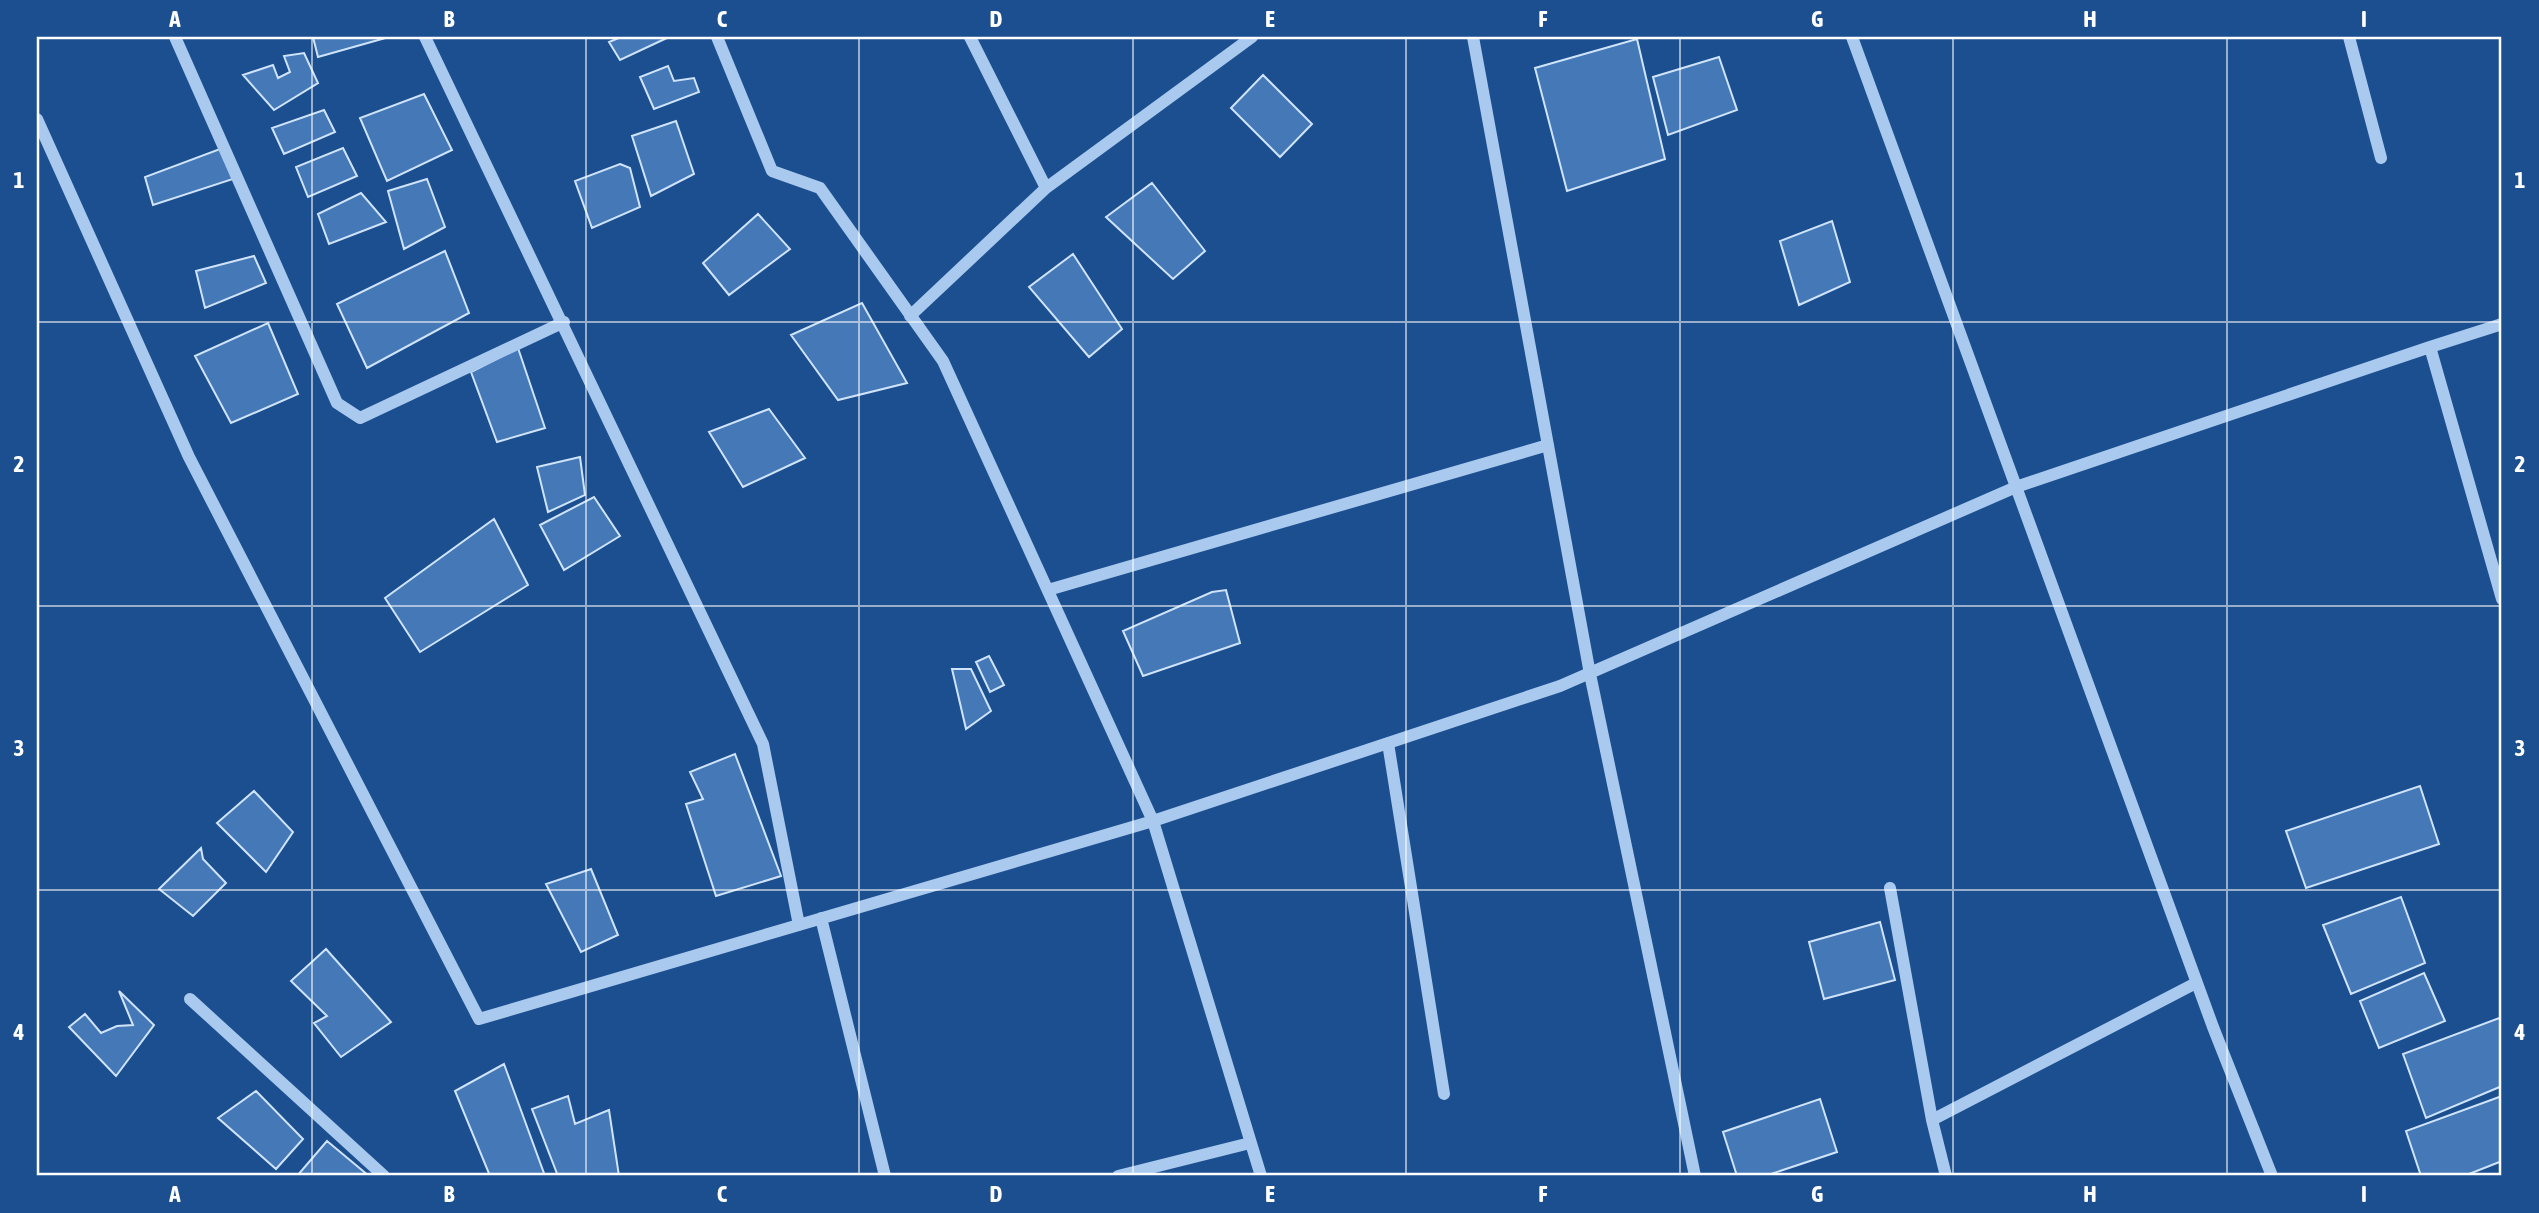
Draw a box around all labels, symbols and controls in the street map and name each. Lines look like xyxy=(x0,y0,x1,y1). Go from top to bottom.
text: A xyxy=(168,6,181,32)
text: B xyxy=(444,6,455,32)
text: C xyxy=(717,6,728,32)
text: D xyxy=(990,6,1003,32)
text: E xyxy=(1265,6,1275,32)
text: F xyxy=(1538,6,1548,32)
text: G xyxy=(1811,6,1823,32)
text: H xyxy=(2083,6,2097,32)
text: I xyxy=(2361,6,2367,32)
text: 1 xyxy=(14,167,25,193)
text: 1 xyxy=(2515,167,2526,193)
text: 2 xyxy=(14,451,24,477)
text: 2 xyxy=(2515,451,2525,477)
text: 3 xyxy=(14,735,24,761)
text: 3 xyxy=(2515,735,2525,761)
text: 4 xyxy=(13,1019,25,1045)
text: 4 xyxy=(2514,1019,2526,1045)
text: A xyxy=(168,1181,181,1207)
text: B xyxy=(444,1181,455,1207)
text: C xyxy=(717,1181,728,1207)
text: D xyxy=(990,1181,1003,1207)
text: E xyxy=(1265,1181,1275,1207)
text: F xyxy=(1538,1181,1548,1207)
text: G xyxy=(1811,1181,1823,1207)
text: H xyxy=(2083,1181,2097,1207)
text: I xyxy=(2361,1181,2367,1207)

